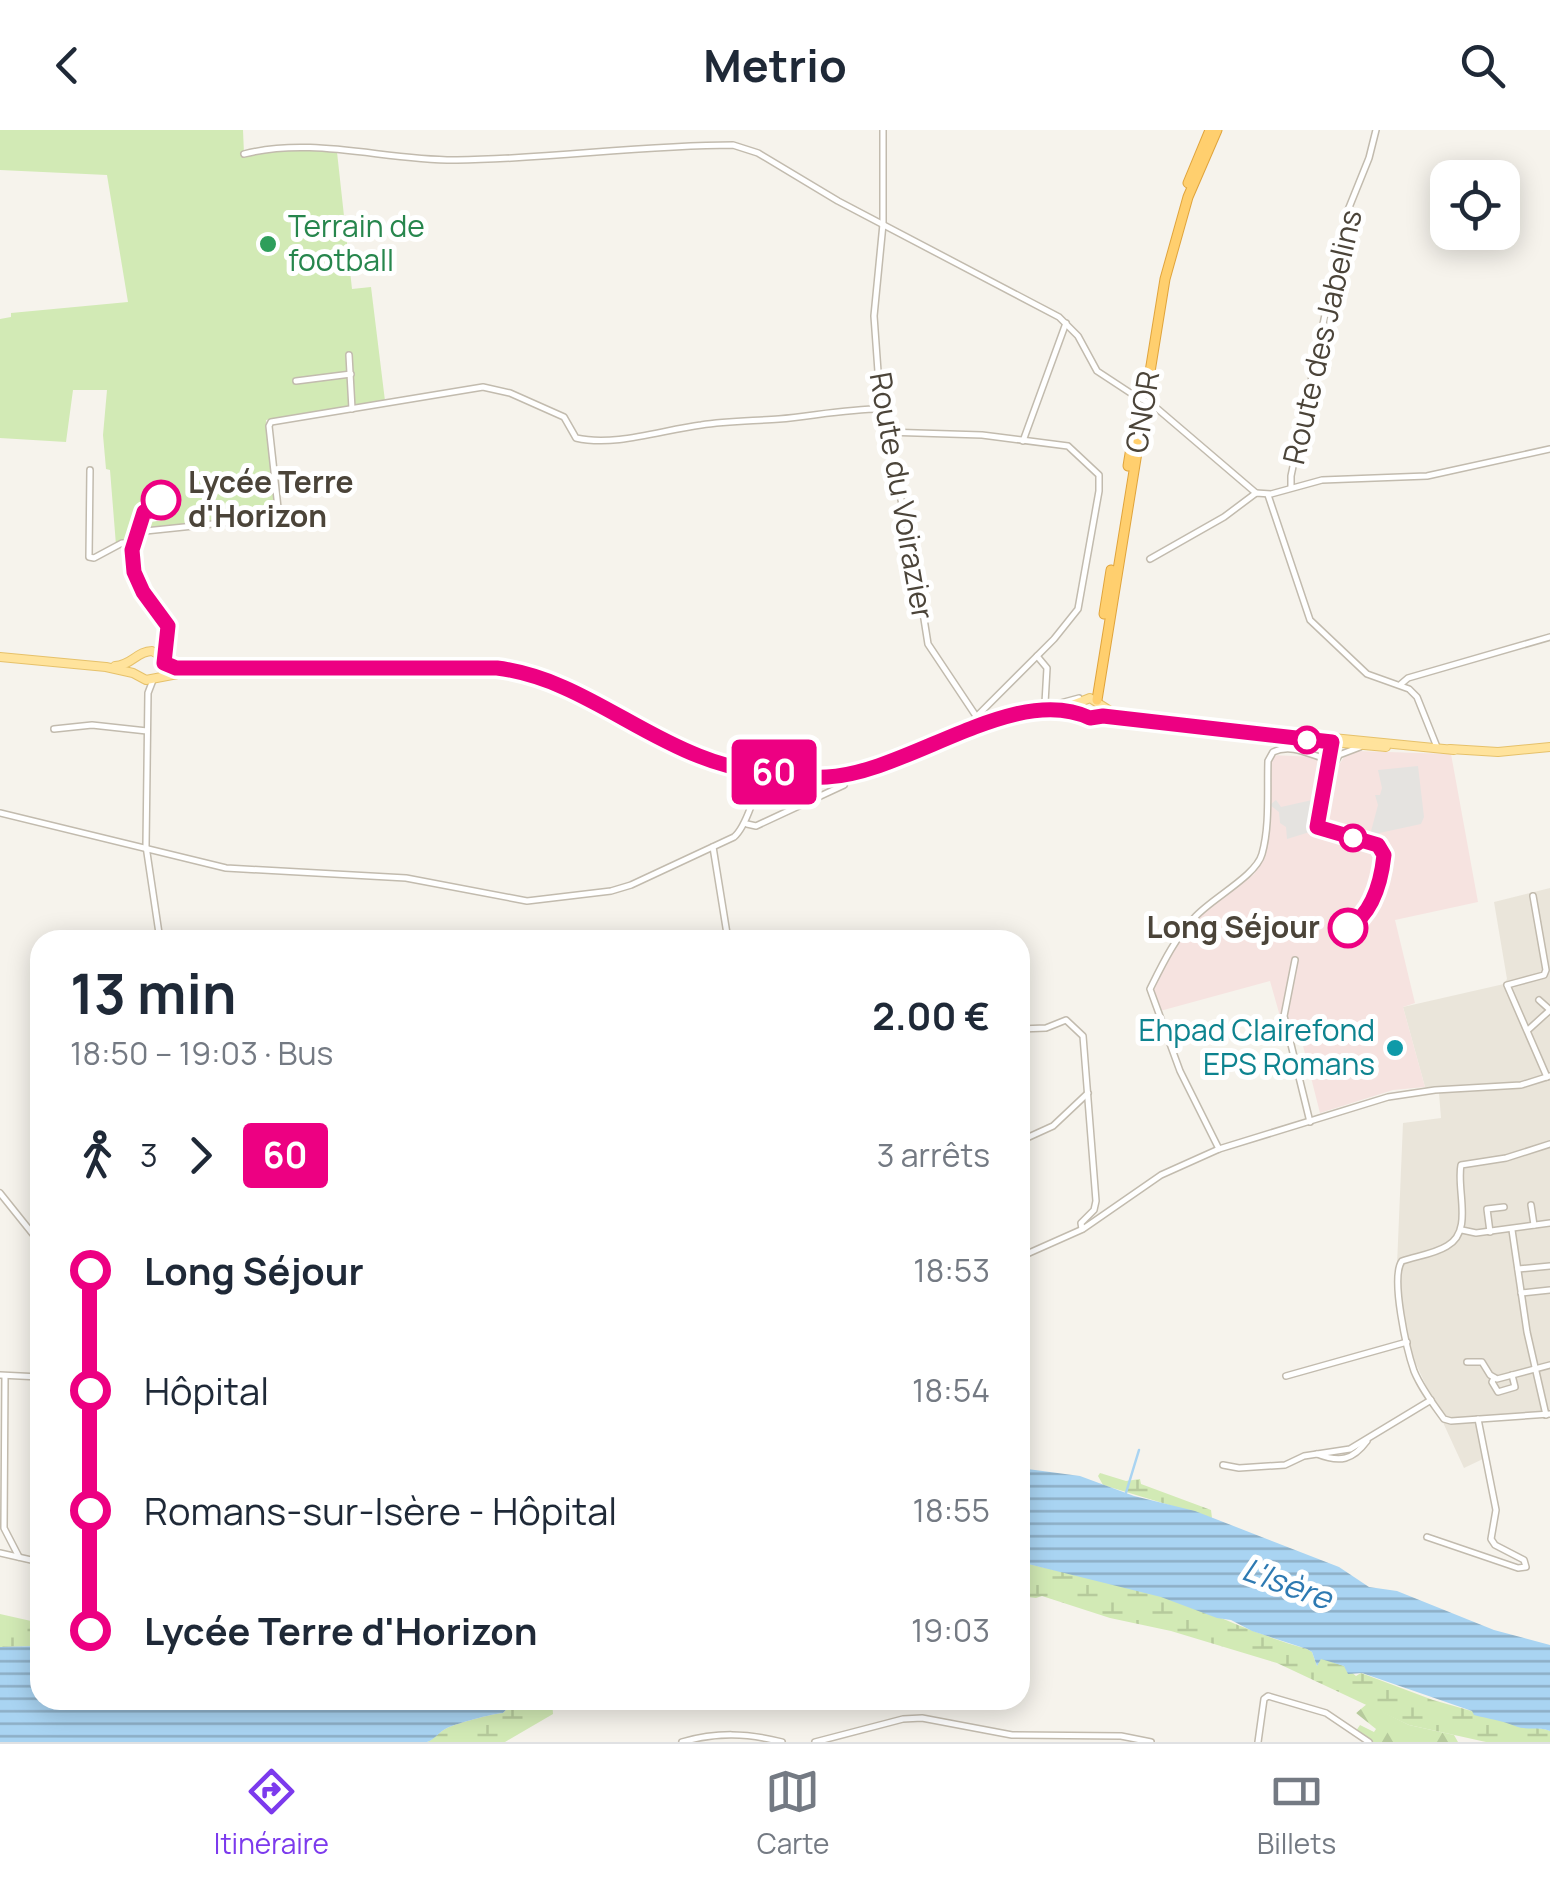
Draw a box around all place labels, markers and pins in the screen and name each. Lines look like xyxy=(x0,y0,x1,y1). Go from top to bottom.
place label: Terrain de football xyxy=(288,205,425,280)
marker: Terrain de football xyxy=(257,233,279,255)
place label: Lycée Terre d'Horizon xyxy=(188,461,354,536)
marker: Lycée Terre d'Horizon xyxy=(142,481,180,519)
unlabelled marker xyxy=(1294,727,1320,753)
unlabelled marker xyxy=(1340,825,1366,851)
place label: Long Séjour xyxy=(1146,906,1320,947)
marker: Long Séjour xyxy=(1329,909,1367,947)
place label: Ehpad Clairefond EPS Romans xyxy=(1138,1009,1375,1084)
marker: Ehpad Clairefond EPS Romans xyxy=(1384,1037,1406,1059)

